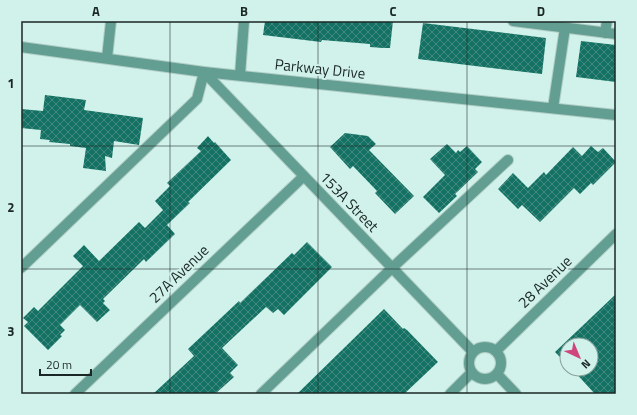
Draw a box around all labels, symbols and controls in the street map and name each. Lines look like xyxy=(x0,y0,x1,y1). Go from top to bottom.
text: A xyxy=(92,1,100,21)
text: B xyxy=(240,1,248,21)
text: C xyxy=(389,1,397,21)
text: D xyxy=(537,1,545,21)
street label: Parkway Drive xyxy=(274,52,366,85)
text: 1 xyxy=(7,73,15,93)
street label: 153A Street xyxy=(315,166,385,238)
text: 2 xyxy=(7,197,15,217)
street label: 27A Avenue xyxy=(143,239,214,308)
street label: 28 Avenue xyxy=(513,250,577,313)
text: 3 xyxy=(7,321,15,341)
north arrow xyxy=(559,337,599,377)
scale bar xyxy=(40,351,91,377)
text: 20 m xyxy=(46,355,72,374)
text: N xyxy=(578,356,594,373)

